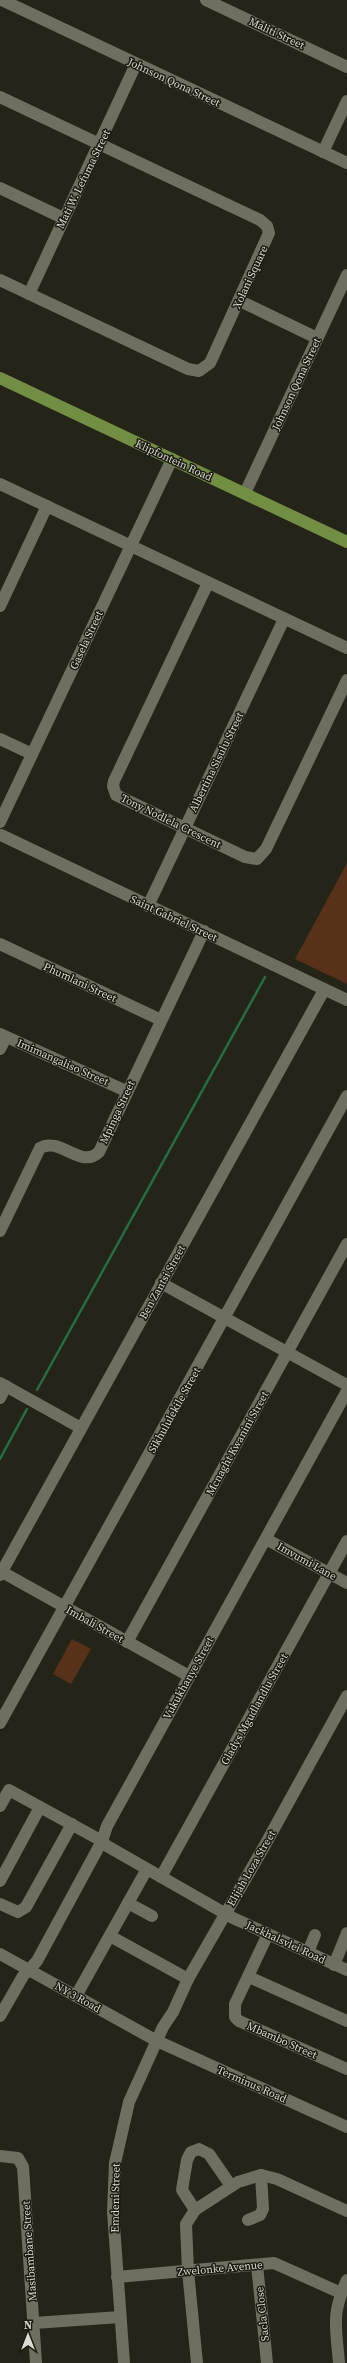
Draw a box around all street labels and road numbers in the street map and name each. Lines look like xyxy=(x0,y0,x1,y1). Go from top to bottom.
street label: Maliti Street xyxy=(247,14,307,53)
street label: Johnson Qona Street xyxy=(124,54,223,111)
street label: Mati W. Lefuma Street xyxy=(53,127,114,231)
street label: Xolani Square xyxy=(229,243,272,311)
street label: Johnson Qona Street xyxy=(268,335,325,434)
street label: Klipfontein Road xyxy=(133,436,215,485)
street label: Gasela Street xyxy=(66,608,107,672)
street label: Albertina Sisulu Street xyxy=(186,709,247,815)
street label: Tony Nodlela Crescent xyxy=(118,791,224,852)
street label: Saint Gabriel Street xyxy=(128,892,220,945)
street label: Phumlani Street xyxy=(41,959,119,1006)
street label: Imimangaliso Street xyxy=(15,1036,111,1090)
street label: Mpinga Street xyxy=(96,1078,139,1146)
street label: Ben Zantsi Street xyxy=(136,1242,189,1322)
street label: Sikhululekile Street xyxy=(145,1365,204,1456)
street label: Mcnaght Kwanini Street xyxy=(203,1388,273,1498)
street label: Imvumi Lane xyxy=(274,1539,339,1584)
street label: Imbali Street xyxy=(63,1602,127,1647)
street label: Vukukhanye Street xyxy=(160,1634,218,1722)
street label: Gladys Mgudlandlu Street xyxy=(217,1650,292,1768)
street label: Elijah Loza Street xyxy=(224,1827,279,1909)
street label: Jackhalsvlei Road xyxy=(243,1917,329,1968)
street label: NY 3 Road xyxy=(52,1979,104,2017)
street label: Mbambo Street xyxy=(244,2018,320,2063)
street label: Terminus Road xyxy=(215,2062,290,2107)
street label: Emdeni Street xyxy=(107,2163,124,2233)
street label: Masibambane Street xyxy=(18,2200,40,2302)
street label: Zwelonke Avenue xyxy=(177,2257,264,2280)
street label: Sacla Close xyxy=(252,2286,273,2342)

